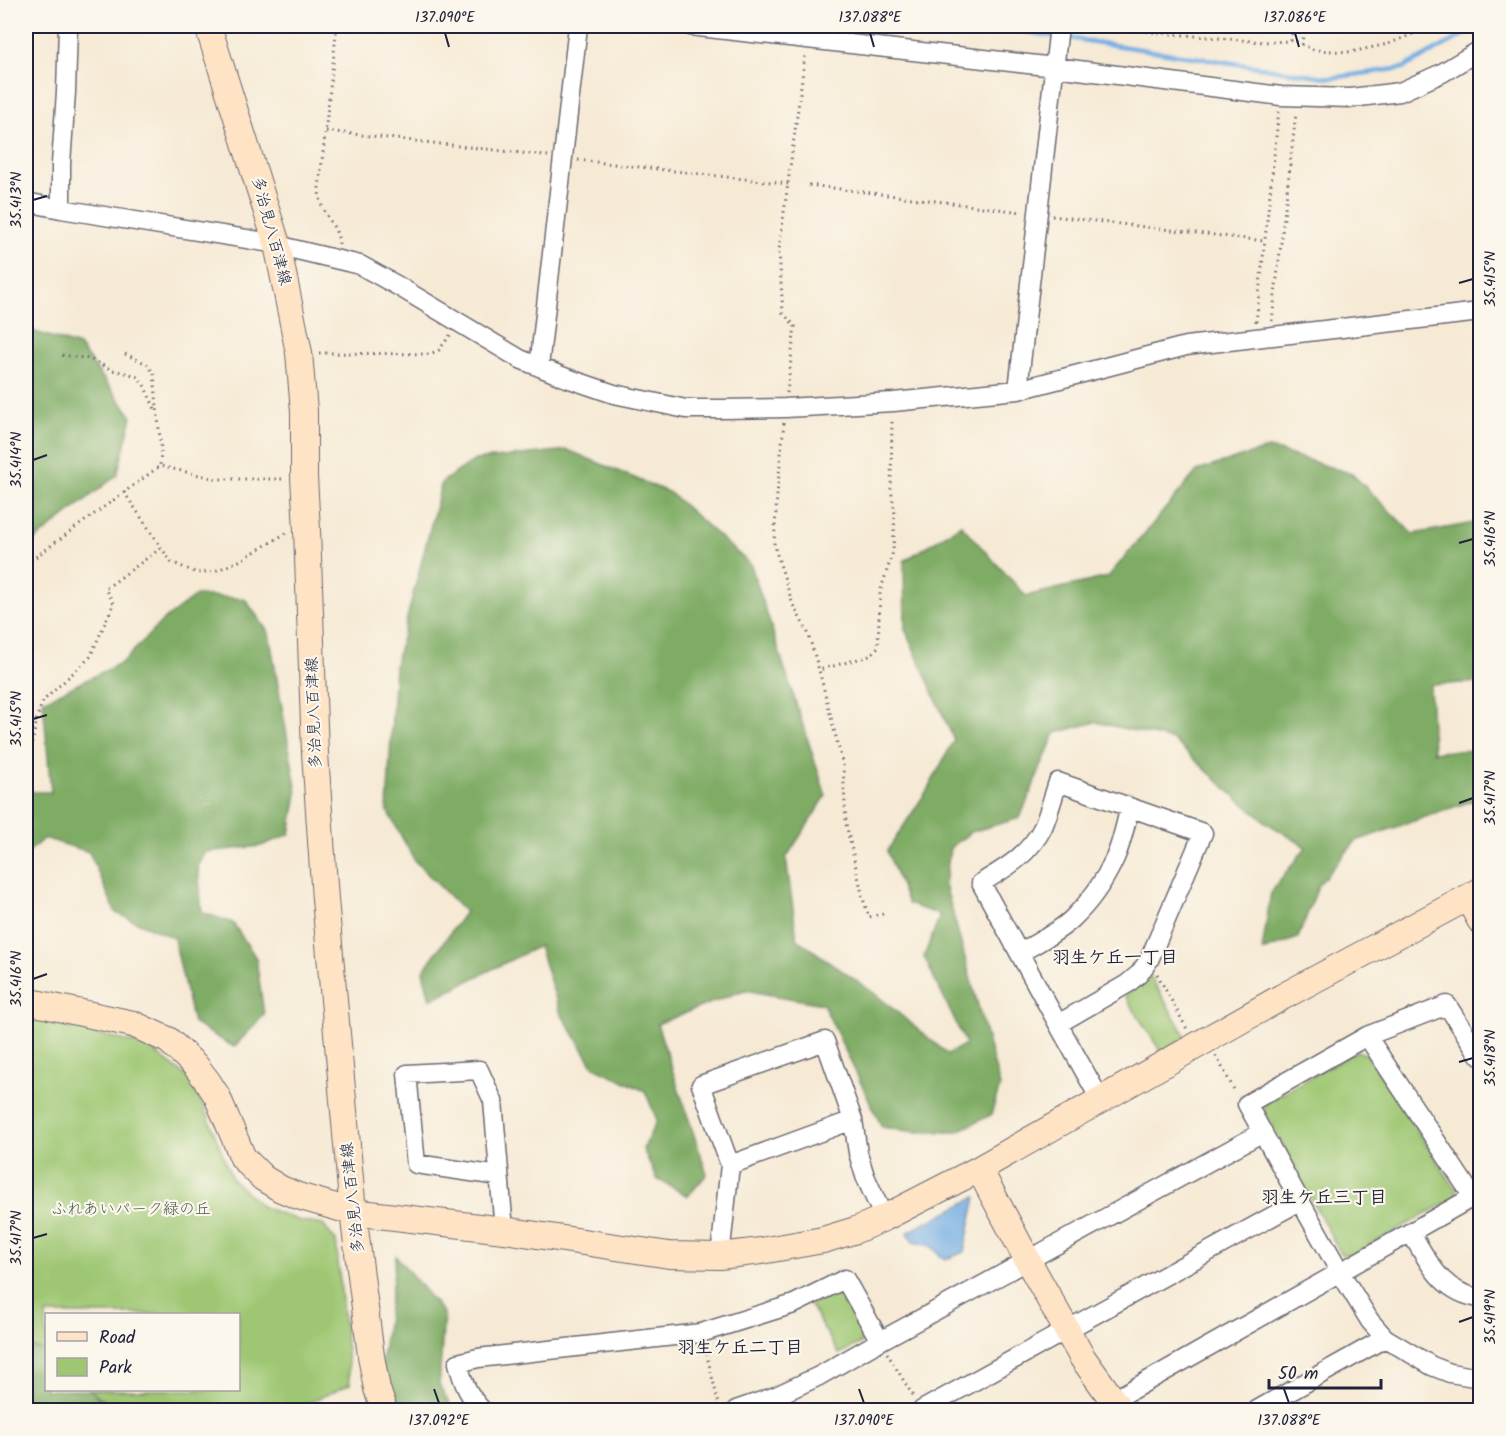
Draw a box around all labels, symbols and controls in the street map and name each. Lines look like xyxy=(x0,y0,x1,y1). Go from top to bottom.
text: 137.090°E xyxy=(415,6,476,30)
text: 137.088°E xyxy=(838,6,903,30)
text: 137.086°E xyxy=(1264,6,1327,30)
text: 35.413°N xyxy=(5,172,29,228)
street label: 多治見八百津線 xyxy=(244,174,298,288)
text: 35.415°N xyxy=(1479,251,1503,307)
text: 35.414°N xyxy=(5,432,29,488)
text: 35.416°N xyxy=(1479,511,1503,567)
street label: 多治見八百津線 xyxy=(300,657,328,769)
text: 35.415°N xyxy=(5,691,29,747)
text: 35.417°N xyxy=(1479,770,1503,826)
district label: 羽生ケ丘一丁目 xyxy=(1052,944,1178,973)
text: 35.416°N xyxy=(5,951,29,1007)
text: 35.418°N xyxy=(1479,1029,1503,1087)
street label: 多治見八百津線 xyxy=(335,1141,371,1255)
district label: 羽生ケ丘三丁目 xyxy=(1261,1184,1387,1213)
park label: ふれあいパーク緑の丘 xyxy=(51,1197,211,1222)
text: 35.417°N xyxy=(5,1210,29,1266)
text: 35.419°N xyxy=(1479,1289,1503,1345)
legend xyxy=(45,1313,240,1391)
text: Road xyxy=(99,1324,136,1353)
district label: 羽生ケ丘二丁目 xyxy=(677,1334,803,1363)
scale bar xyxy=(1269,1352,1382,1390)
text: Park xyxy=(99,1354,132,1383)
text: 50 m xyxy=(1278,1360,1318,1389)
text: 137.092°E xyxy=(408,1409,471,1433)
text: 137.090°E xyxy=(834,1409,895,1433)
text: 137.088°E xyxy=(1257,1409,1322,1433)

